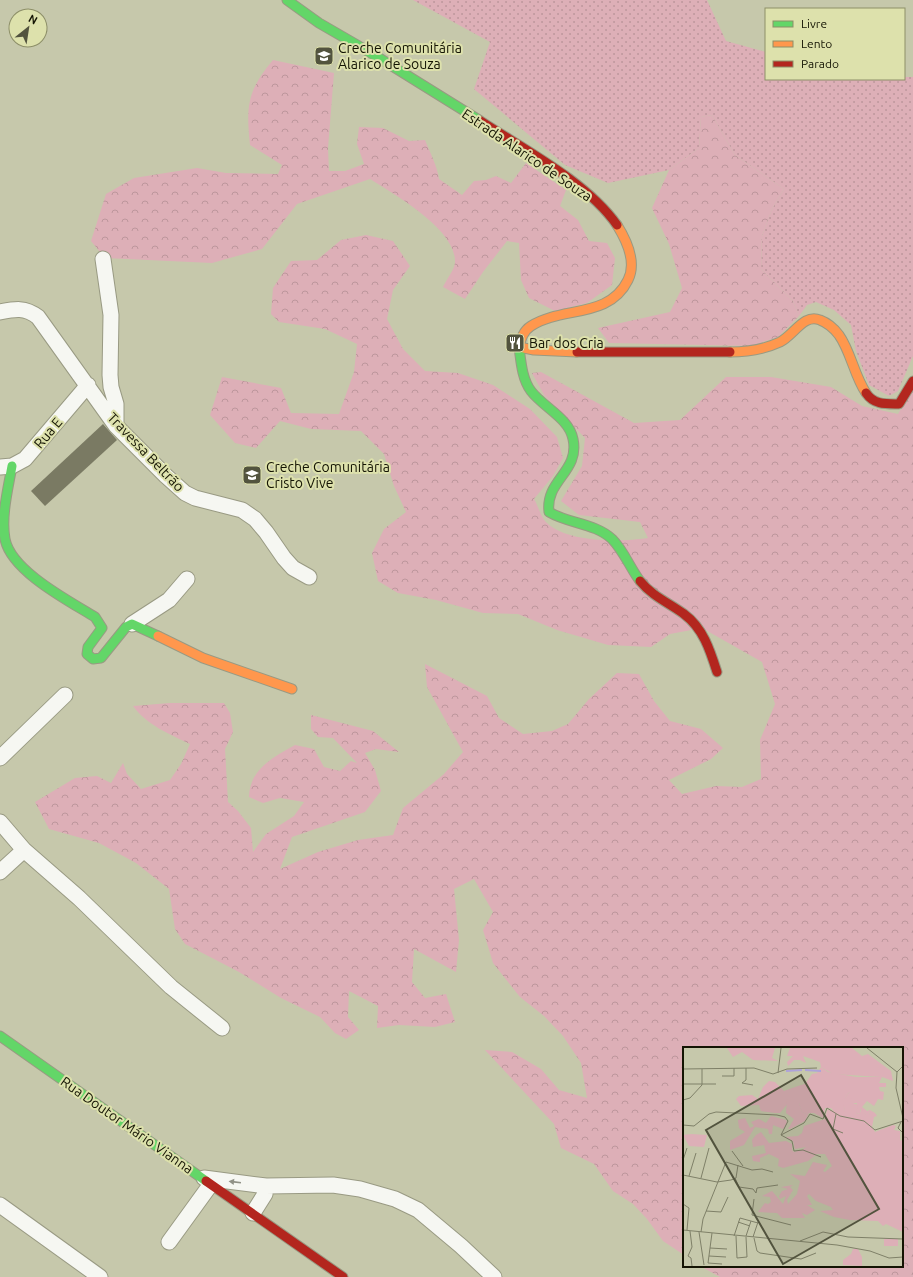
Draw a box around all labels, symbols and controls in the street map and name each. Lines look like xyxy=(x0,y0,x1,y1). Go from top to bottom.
north arrow xyxy=(8,8,48,48)
legend xyxy=(765,8,905,80)
text: N xyxy=(26,12,40,27)
text: Livre xyxy=(801,17,827,30)
text: Lento xyxy=(801,37,832,50)
place label: Creche Comunitária Alarico de Souza xyxy=(338,40,462,72)
school or university icon: Creche Comunitária Alarico de Souza xyxy=(313,45,335,67)
text: Parado xyxy=(801,57,839,70)
street label: Estrada Alarico de Souza xyxy=(459,105,595,205)
restaurant icon: Bar dos Cria xyxy=(504,332,526,354)
place label: Bar dos Cria xyxy=(529,335,604,351)
street label: Travessa Beltrão xyxy=(104,409,188,495)
street label: Rua E xyxy=(31,414,65,452)
place label: Creche Comunitária Cristo Vive xyxy=(266,459,390,491)
school or university icon: Creche Comunitária Cristo Vive xyxy=(241,464,263,486)
inset map xyxy=(683,1047,903,1267)
street label: Rua Doutor Mário Vianna xyxy=(58,1073,196,1177)
one-way arrow xyxy=(229,1179,241,1185)

